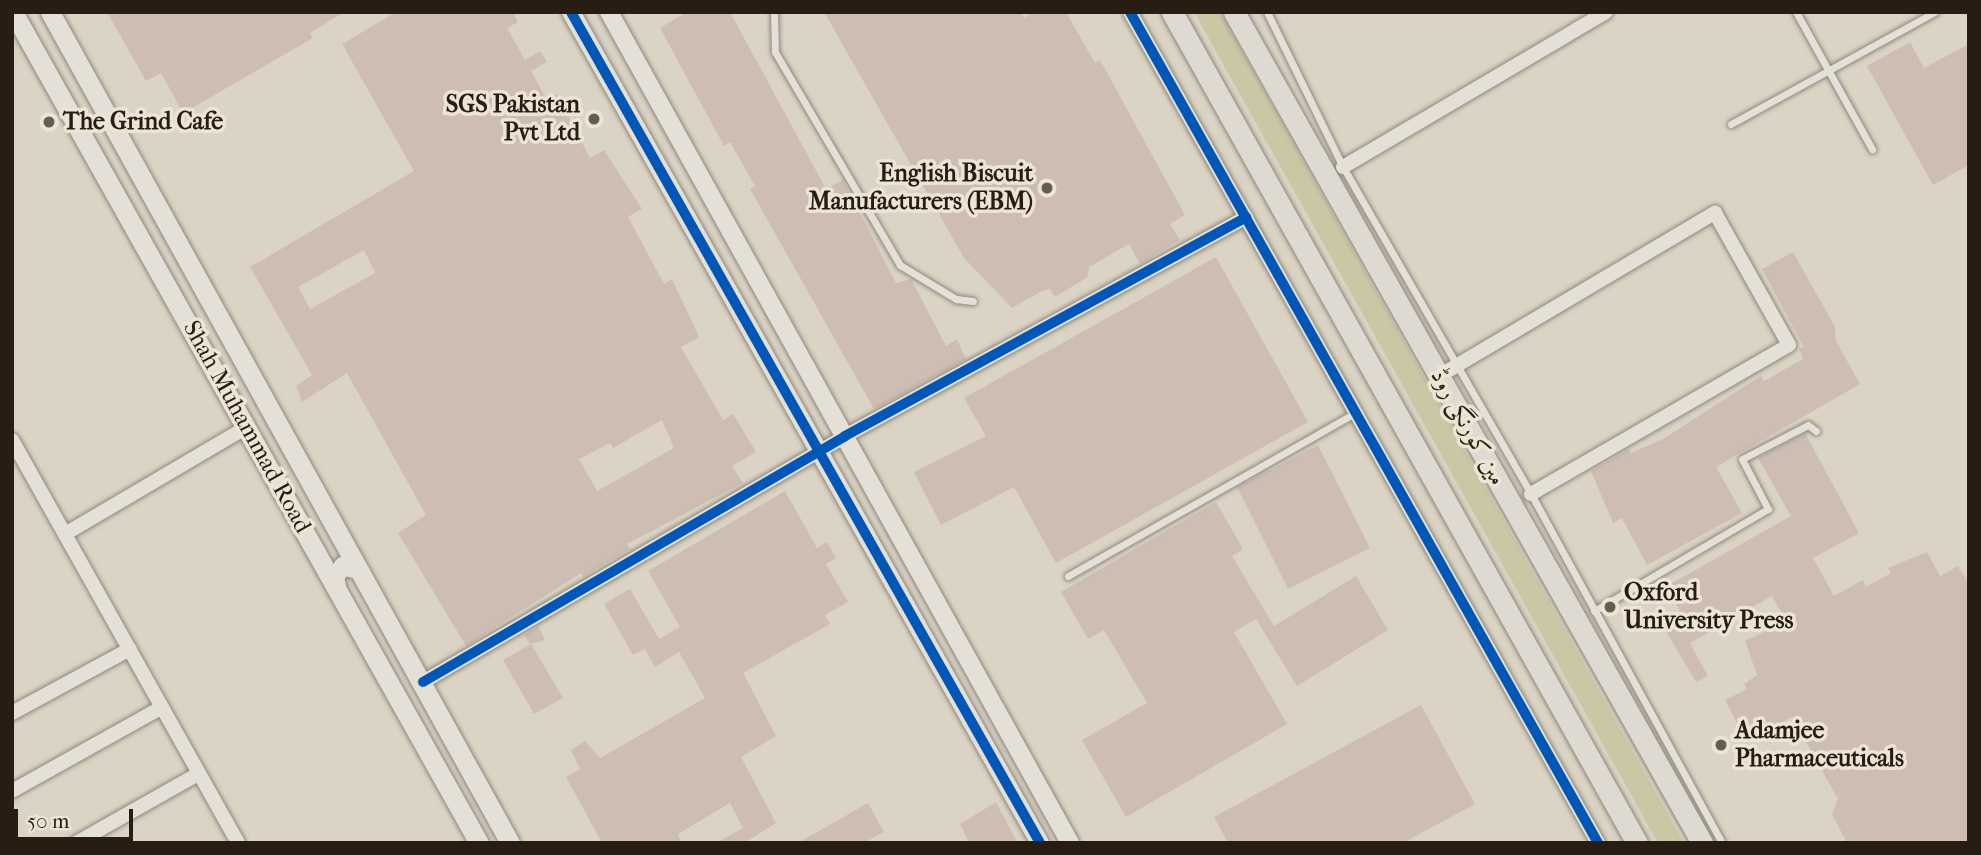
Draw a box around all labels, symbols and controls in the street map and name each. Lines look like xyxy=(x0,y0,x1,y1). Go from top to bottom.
place label: SGS Pakistan Pvt Ltd xyxy=(446,91,580,147)
place label: The Grind Cafe xyxy=(63,108,223,136)
marker: SGS Pakistan Pvt Ltd xyxy=(586,111,602,127)
marker: The Grind Cafe xyxy=(41,114,57,130)
place label: English Biscuit Manufacturers (EBM) xyxy=(809,160,1033,216)
marker: English Biscuit Manufacturers (EBM) xyxy=(1039,180,1055,196)
street label: Shah Muhammad Road xyxy=(177,316,317,538)
street label: مین کورنگی روڈ xyxy=(1424,364,1512,490)
place label: Oxford University Press xyxy=(1624,579,1793,635)
marker: Oxford University Press xyxy=(1602,599,1618,615)
place label: Adamjee Pharmaceuticals xyxy=(1735,717,1904,773)
marker: Adamjee Pharmaceuticals xyxy=(1713,737,1729,753)
scale bar xyxy=(18,796,136,840)
text: 50 m xyxy=(27,809,70,833)

